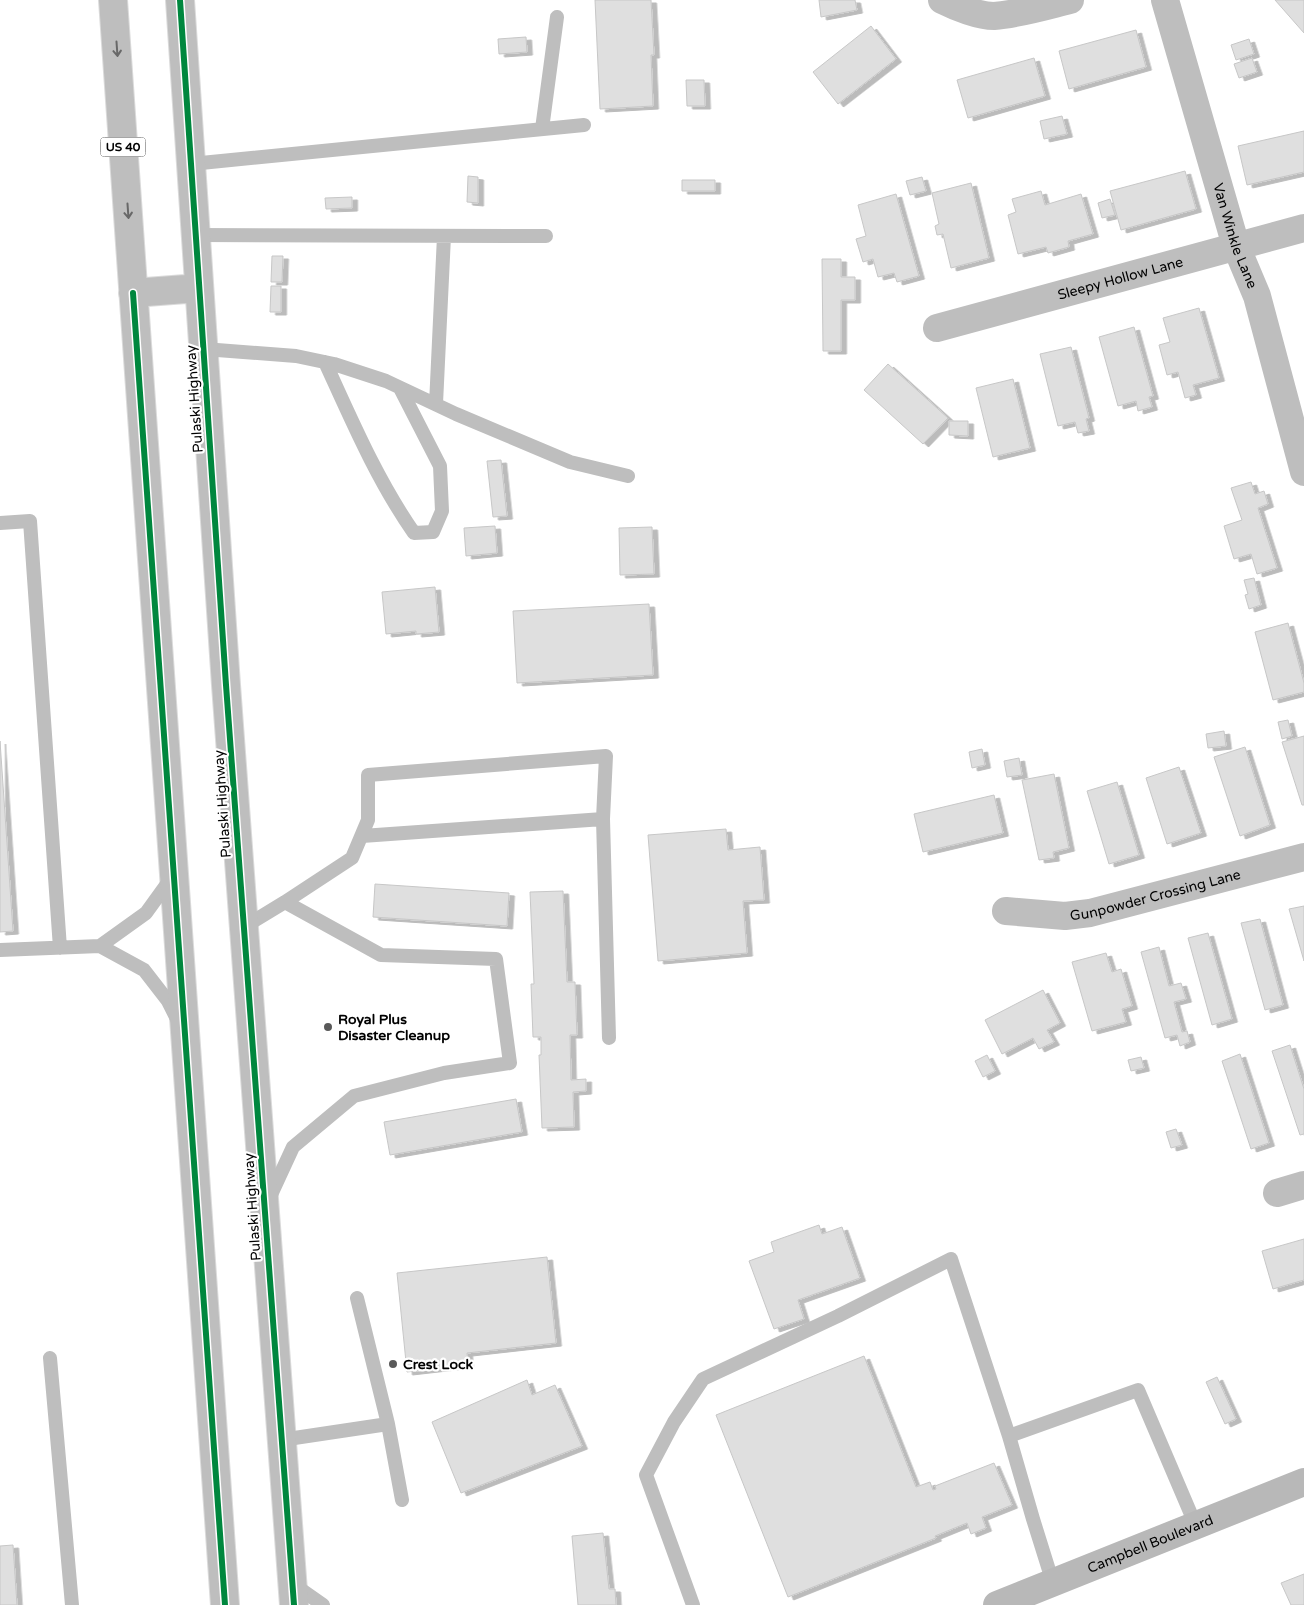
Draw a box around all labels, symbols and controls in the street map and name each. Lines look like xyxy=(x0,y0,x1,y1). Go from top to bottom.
one-way arrow xyxy=(112,40,121,56)
road number: US 40 xyxy=(100,138,146,156)
street label: Van Winkle Lane xyxy=(1209,181,1261,291)
one-way arrow xyxy=(123,202,132,218)
street label: Sleepy Hollow Lane xyxy=(1056,253,1185,304)
street label: Pulaski Highway xyxy=(182,344,207,453)
street label: Pulaski Highway xyxy=(210,749,235,858)
street label: Gunpowder Crossing Lane xyxy=(1069,866,1243,924)
place label: Royal Plus Disaster Cleanup xyxy=(338,1011,450,1044)
marker: Royal Plus Disaster Cleanup xyxy=(322,1021,334,1033)
street label: Pulaski Highway xyxy=(240,1152,265,1261)
place label: Crest Lock xyxy=(403,1356,473,1373)
marker: Crest Lock xyxy=(387,1358,399,1370)
street label: Campbell Boulevard xyxy=(1085,1511,1216,1577)

